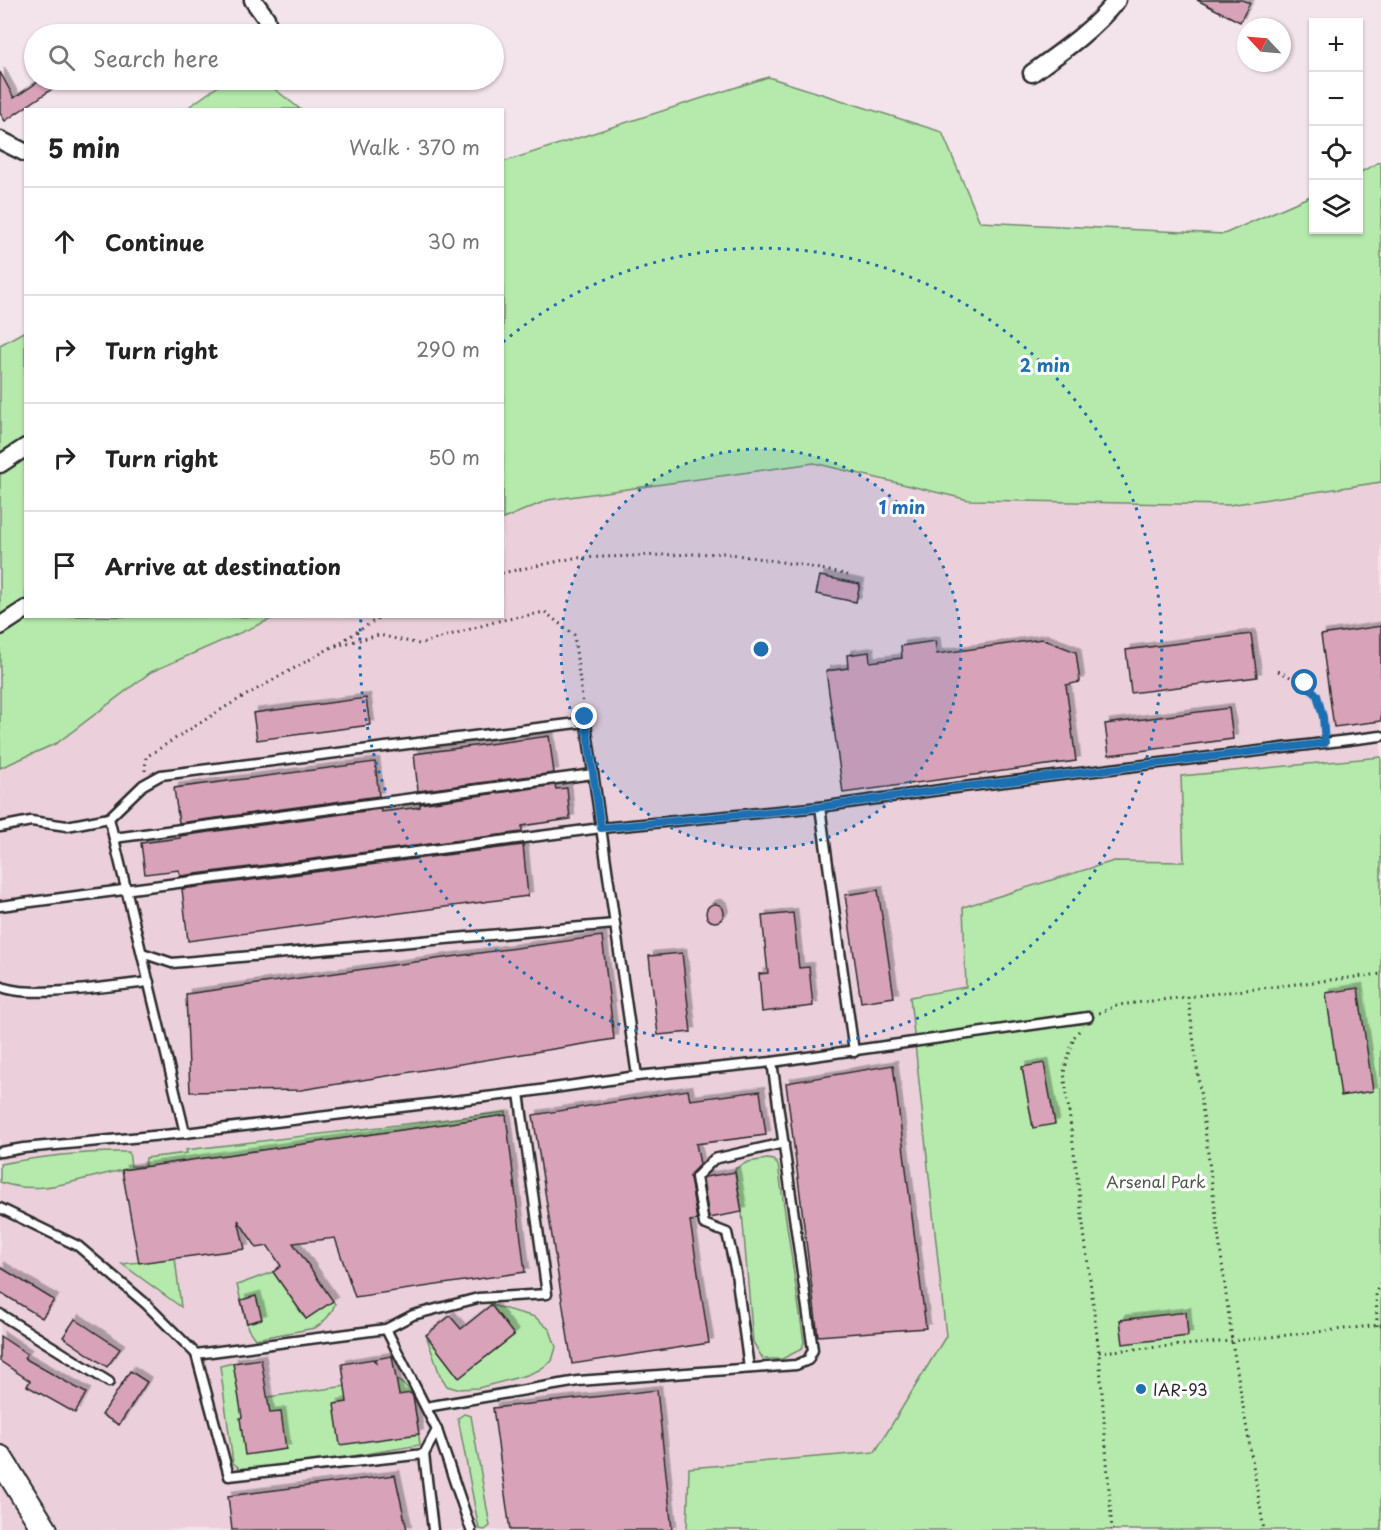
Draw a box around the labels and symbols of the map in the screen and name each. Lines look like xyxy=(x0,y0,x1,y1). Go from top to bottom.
north arrow xyxy=(1237,18,1291,72)
text: 2 min xyxy=(1020,351,1070,378)
text: 1 min xyxy=(879,493,925,520)
centre of rings xyxy=(751,639,771,659)
route start xyxy=(1291,669,1317,695)
route end xyxy=(571,703,597,729)
park label: Arsenal Park xyxy=(1106,1169,1206,1193)
place label: IAR-93 xyxy=(1153,1377,1208,1401)
marker: IAR-93 xyxy=(1134,1382,1148,1396)

